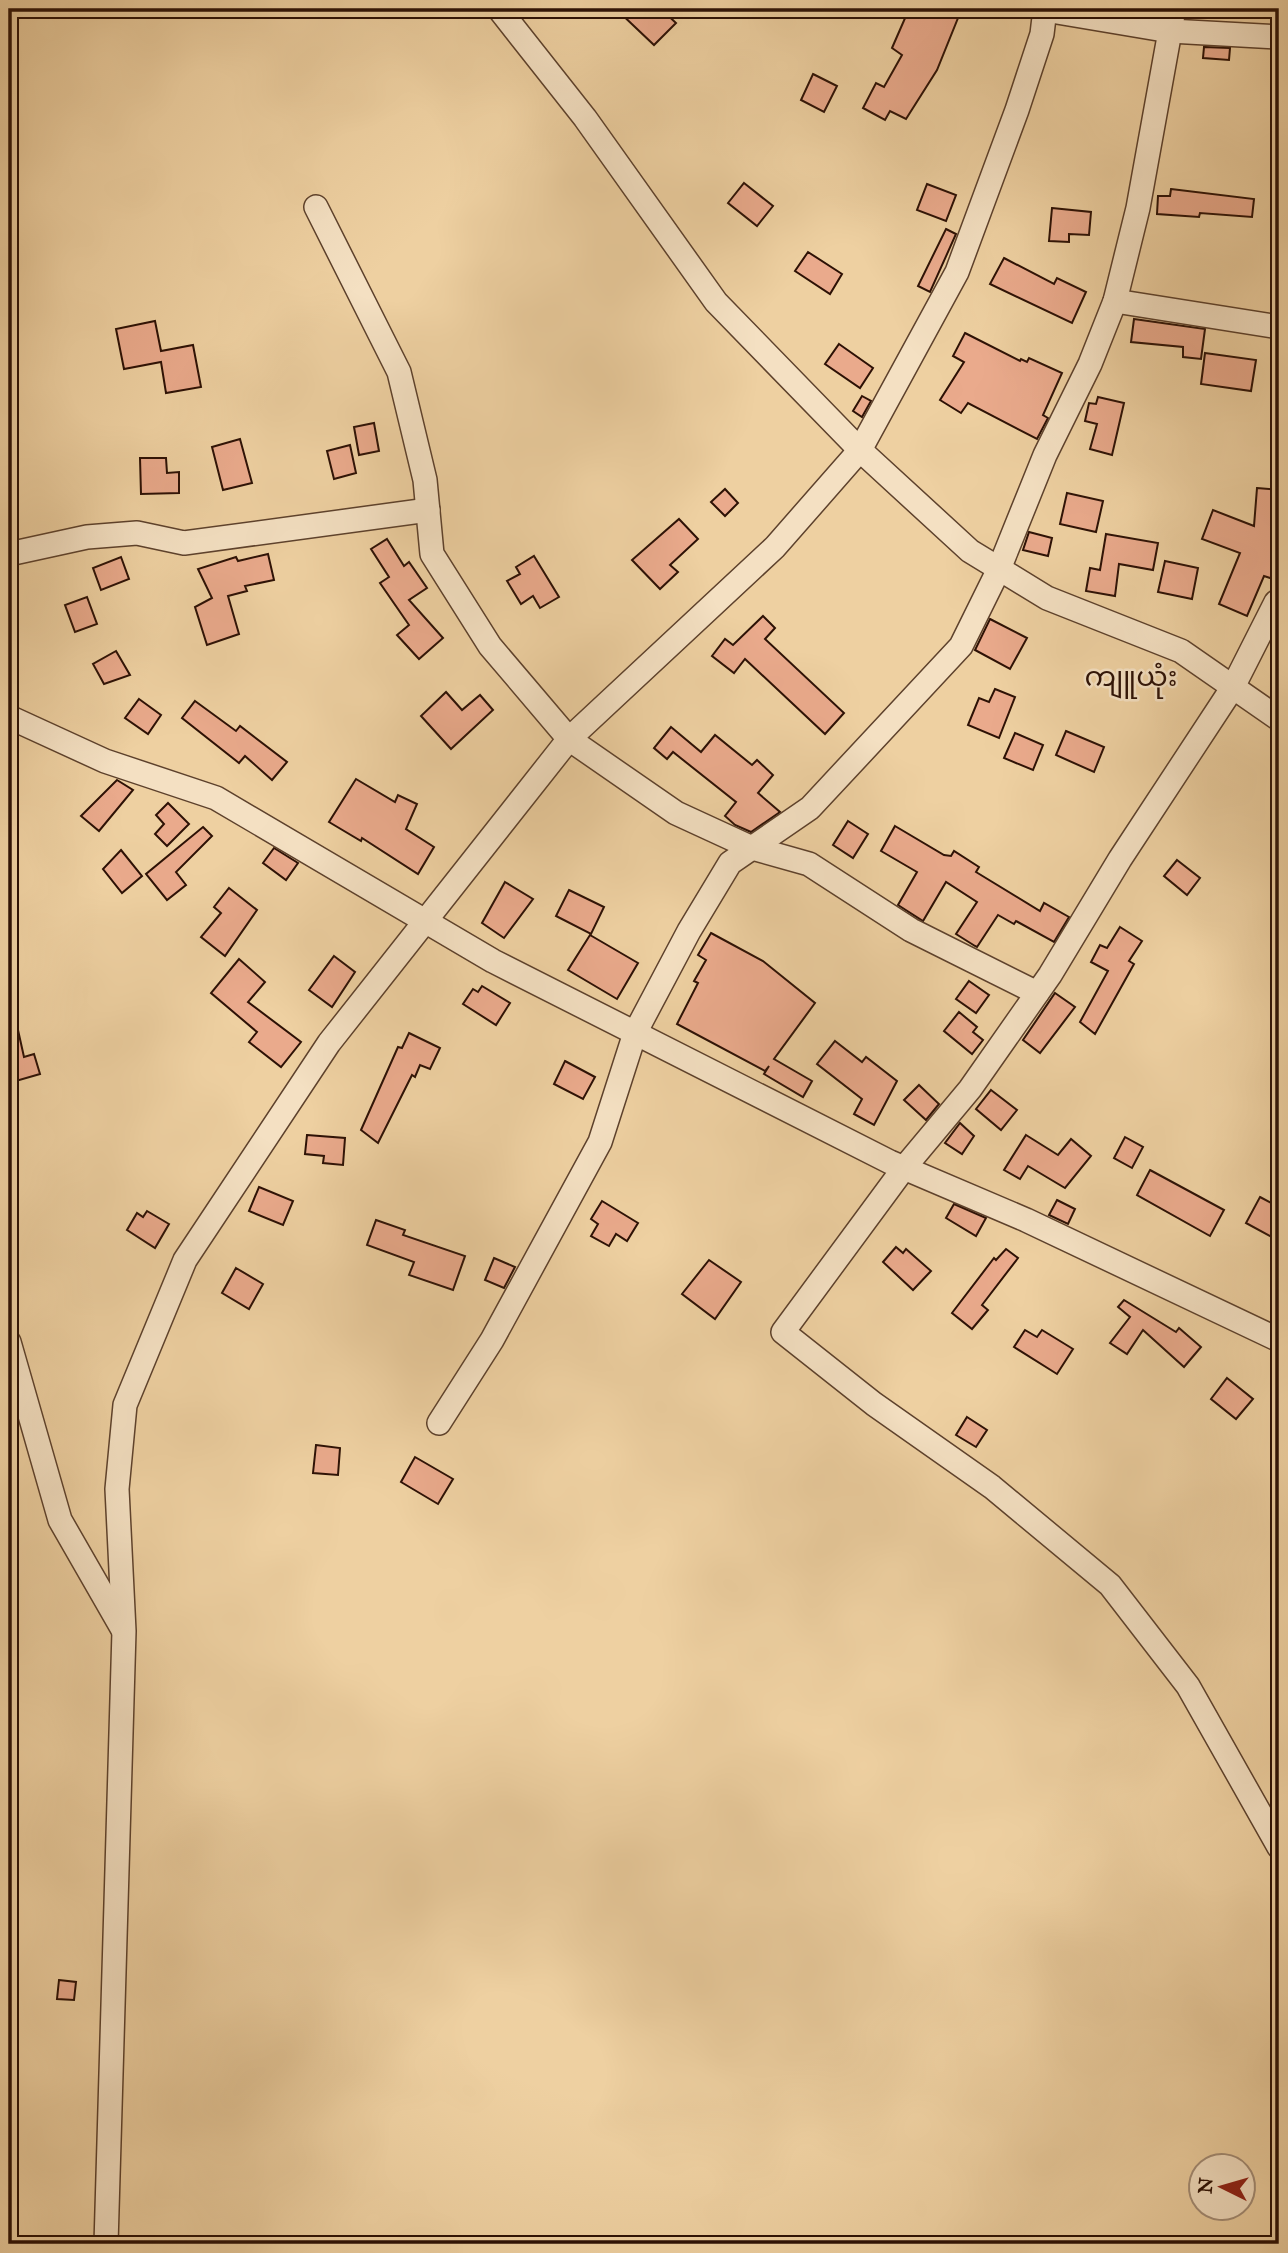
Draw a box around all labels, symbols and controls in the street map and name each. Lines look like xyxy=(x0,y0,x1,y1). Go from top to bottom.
district label: ကျူယုံး xyxy=(1085,659,1177,699)
north arrow xyxy=(1186,2152,1256,2222)
text: N xyxy=(1193,2177,1218,2195)

